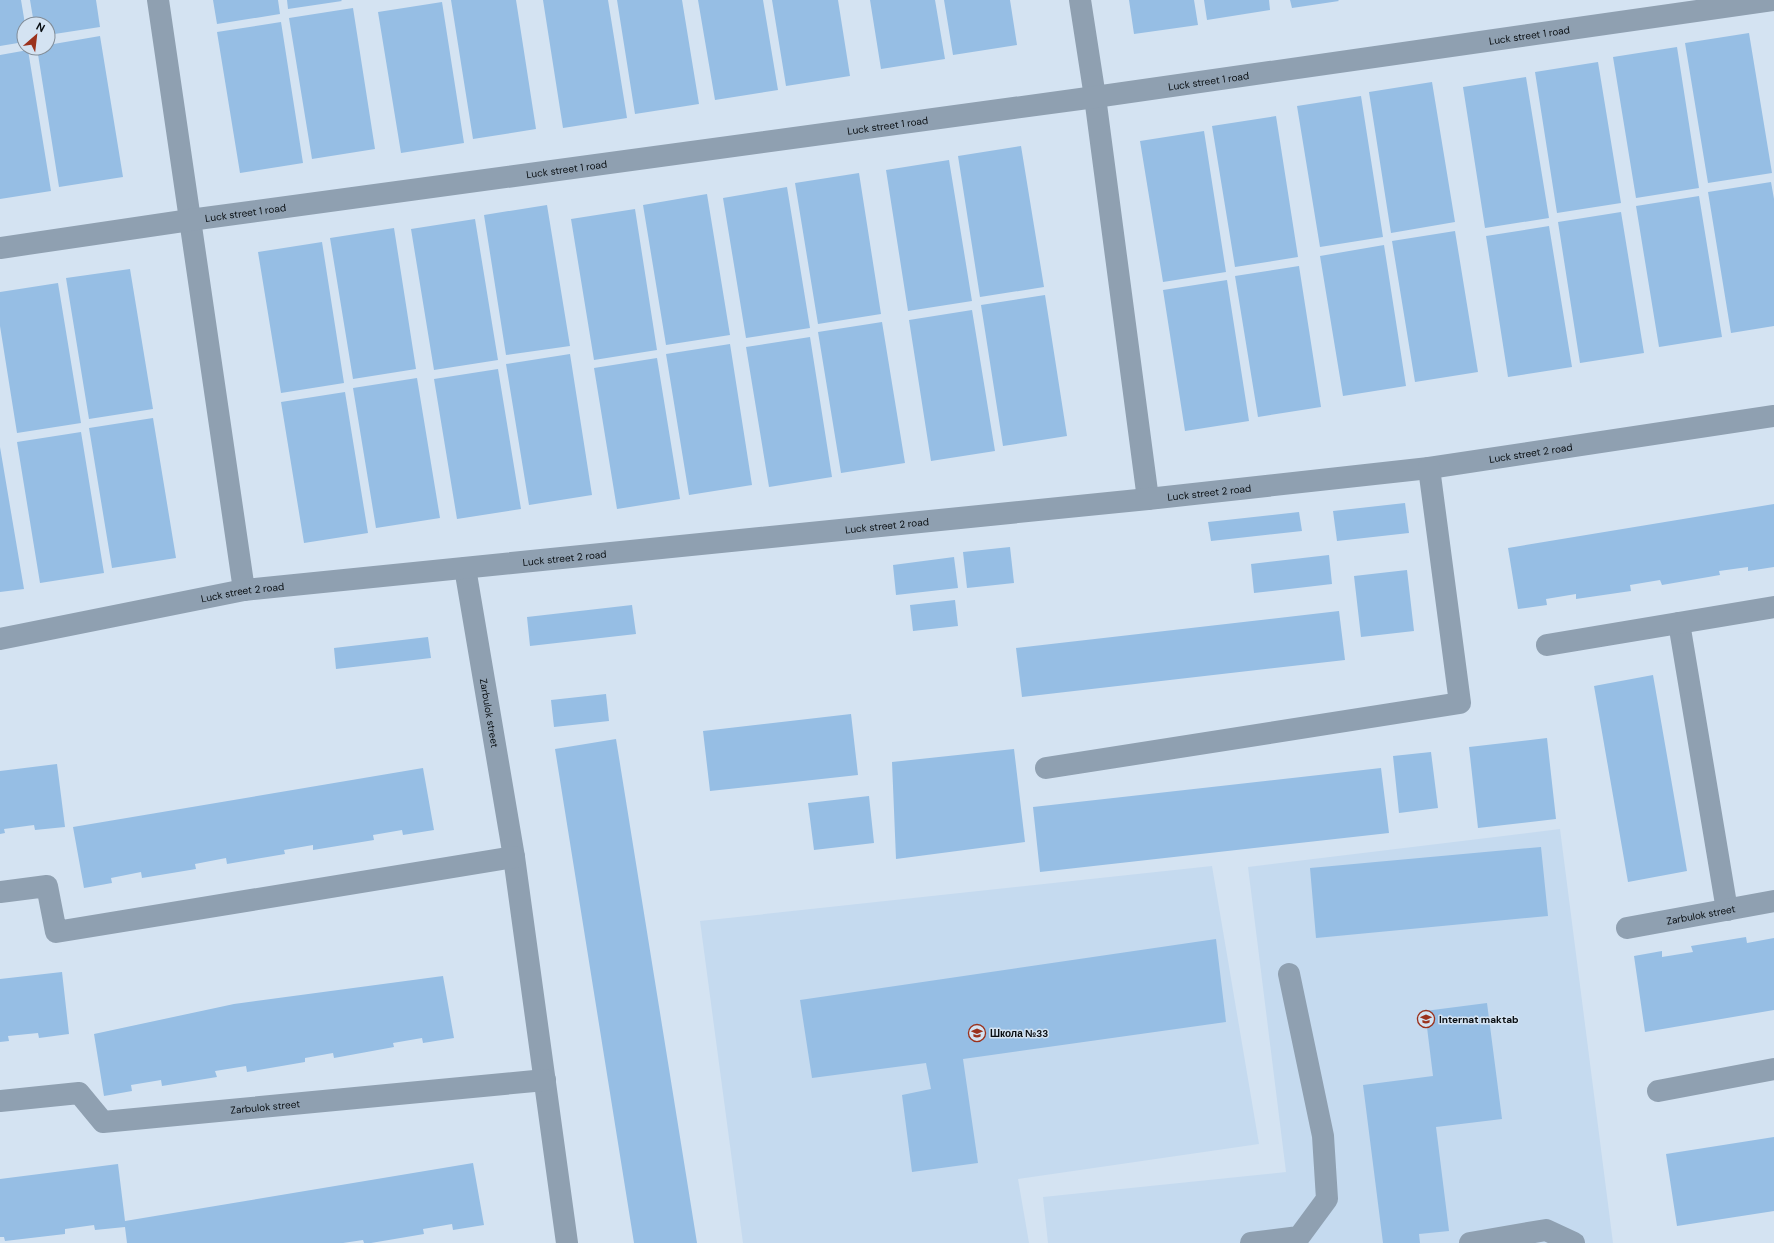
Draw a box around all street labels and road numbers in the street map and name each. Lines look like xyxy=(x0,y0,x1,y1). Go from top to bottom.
street label: Luck street 1 road xyxy=(1488,23,1570,47)
street label: Luck street 1 road xyxy=(1167,69,1250,93)
street label: Luck street 1 road xyxy=(846,113,929,137)
street label: Luck street 1 road xyxy=(525,157,608,181)
street label: Luck street 1 road xyxy=(204,201,287,224)
street label: Luck street 2 road xyxy=(1488,440,1573,465)
street label: Luck street 2 road xyxy=(1167,481,1252,503)
street label: Luck street 2 road xyxy=(844,515,929,536)
street label: Luck street 2 road xyxy=(522,547,607,568)
street label: Luck street 2 road xyxy=(200,580,285,605)
street label: Zarbulok street xyxy=(477,677,502,749)
street label: Zarbulok street xyxy=(1665,902,1736,927)
street label: Zarbulok street xyxy=(230,1097,301,1116)

